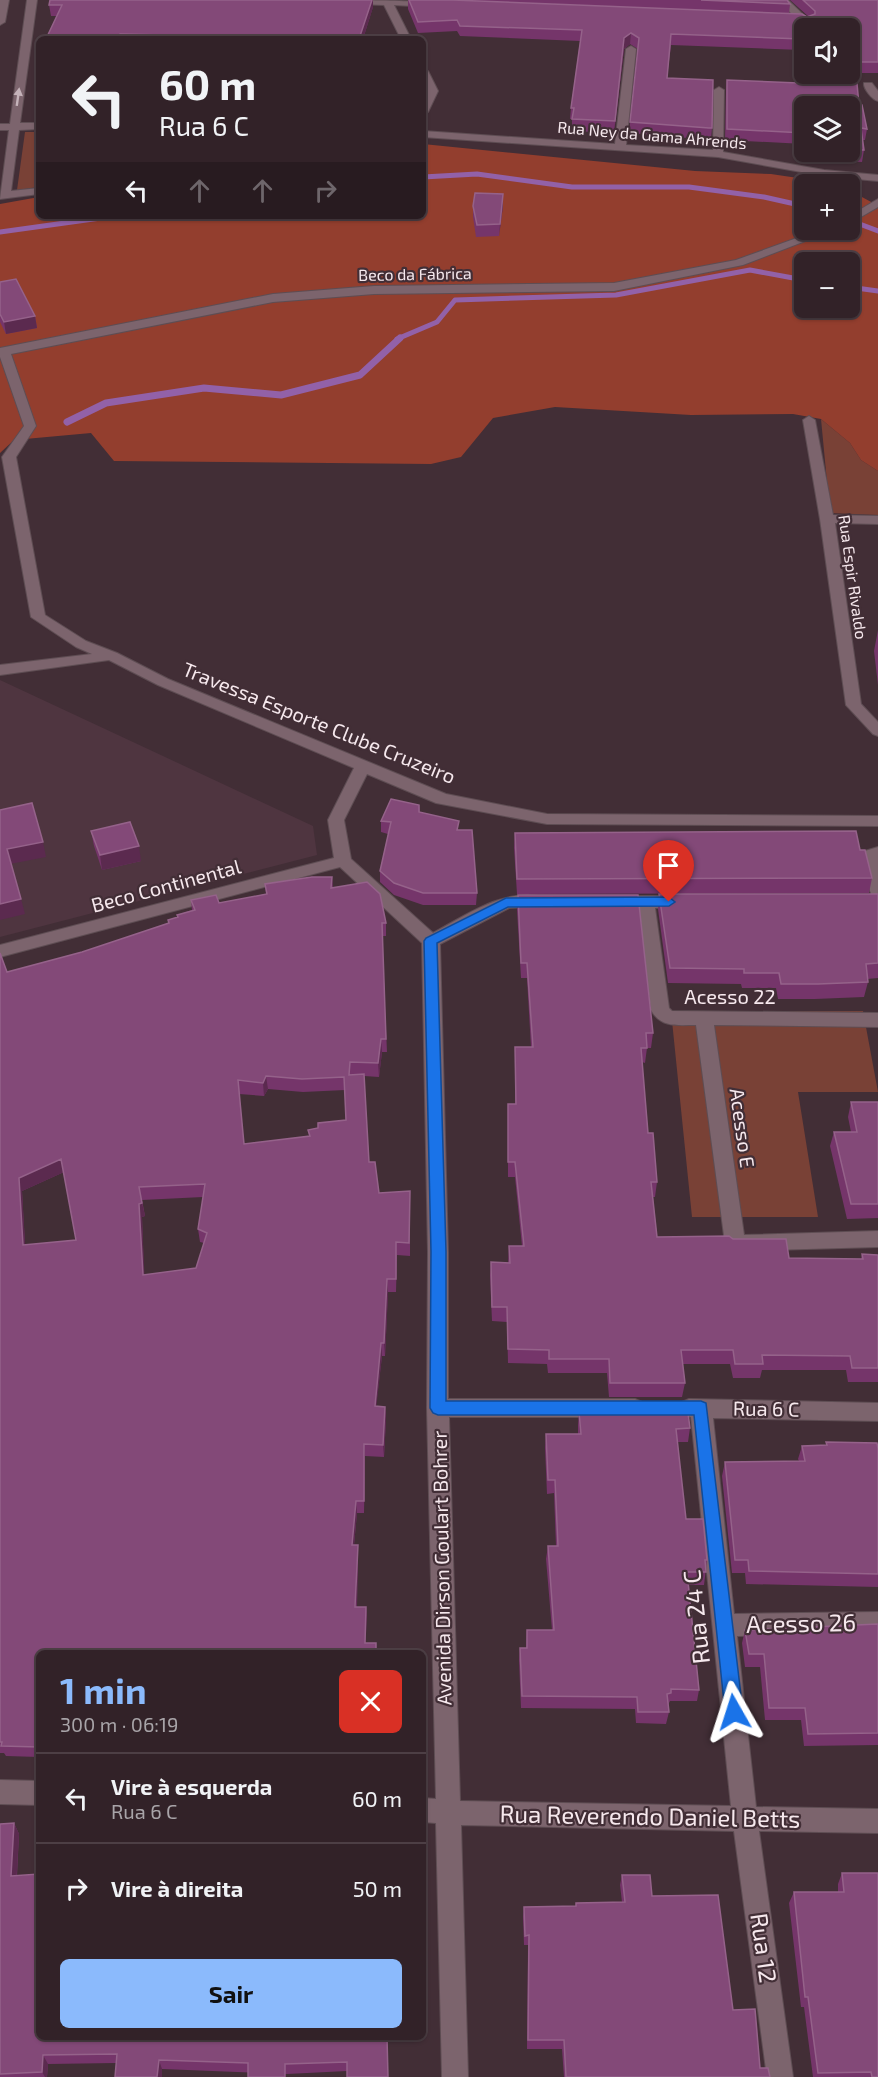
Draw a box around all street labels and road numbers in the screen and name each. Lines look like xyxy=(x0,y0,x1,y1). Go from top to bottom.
street label: Rua Ney da Gama Ahrends xyxy=(557,117,747,152)
street label: Beco da Fábrica xyxy=(358,263,472,284)
street label: Rua Espir Rivaldo xyxy=(835,514,872,640)
street label: Travessa Esporte Clube Cruzeiro xyxy=(179,656,459,788)
street label: Beco Continental xyxy=(88,853,243,917)
street label: Acesso 22 xyxy=(684,984,776,1008)
street label: Acesso E xyxy=(726,1087,760,1169)
street label: Rua 6 C xyxy=(733,1395,799,1421)
street label: Avenida Dirson Goulart Bohrer xyxy=(427,1430,455,1706)
street label: Rua 24 C xyxy=(676,1569,715,1666)
street label: Acesso 26 xyxy=(746,1607,856,1638)
street label: Rua Reverendo Daniel Betts xyxy=(499,1798,801,1833)
street label: Rua 12 xyxy=(745,1911,784,1985)

